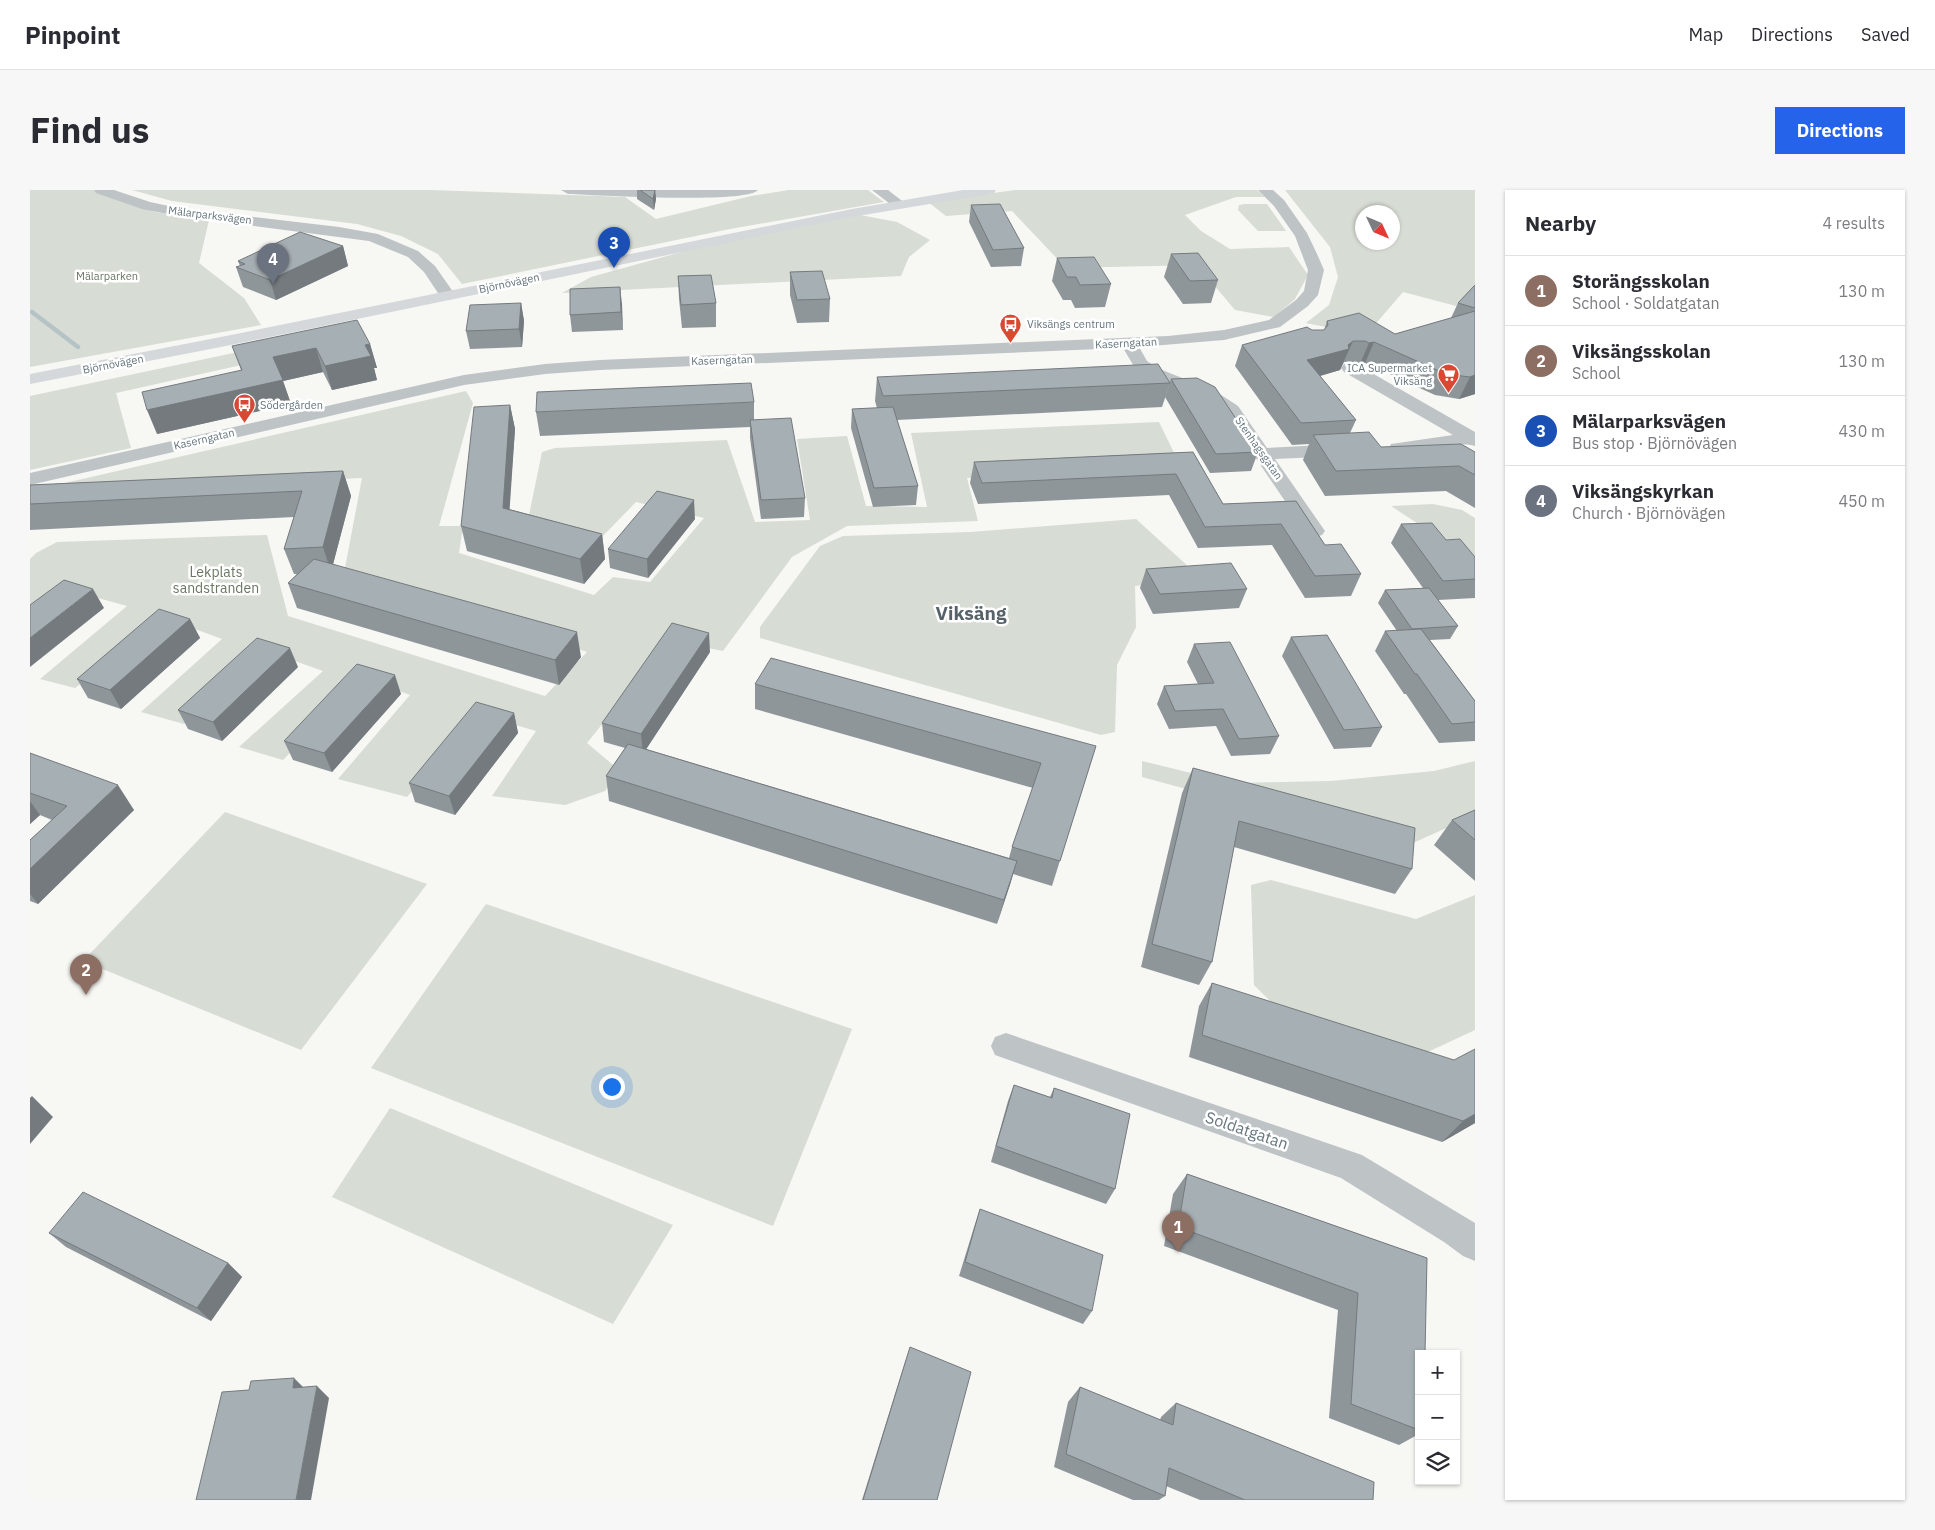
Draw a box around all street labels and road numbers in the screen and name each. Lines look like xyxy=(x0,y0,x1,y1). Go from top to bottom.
street label: Mälarparksvägen xyxy=(167,203,253,227)
street label: Björnövägen xyxy=(477,270,541,296)
street label: Kaserngatan xyxy=(1095,334,1157,352)
street label: Björnövägen xyxy=(81,351,145,377)
street label: Kaserngatan xyxy=(691,352,753,368)
street label: Stenhagsgatan xyxy=(1232,414,1286,482)
street label: Kaserngatan xyxy=(172,425,236,453)
street label: Soldatgatan xyxy=(1203,1107,1291,1153)

